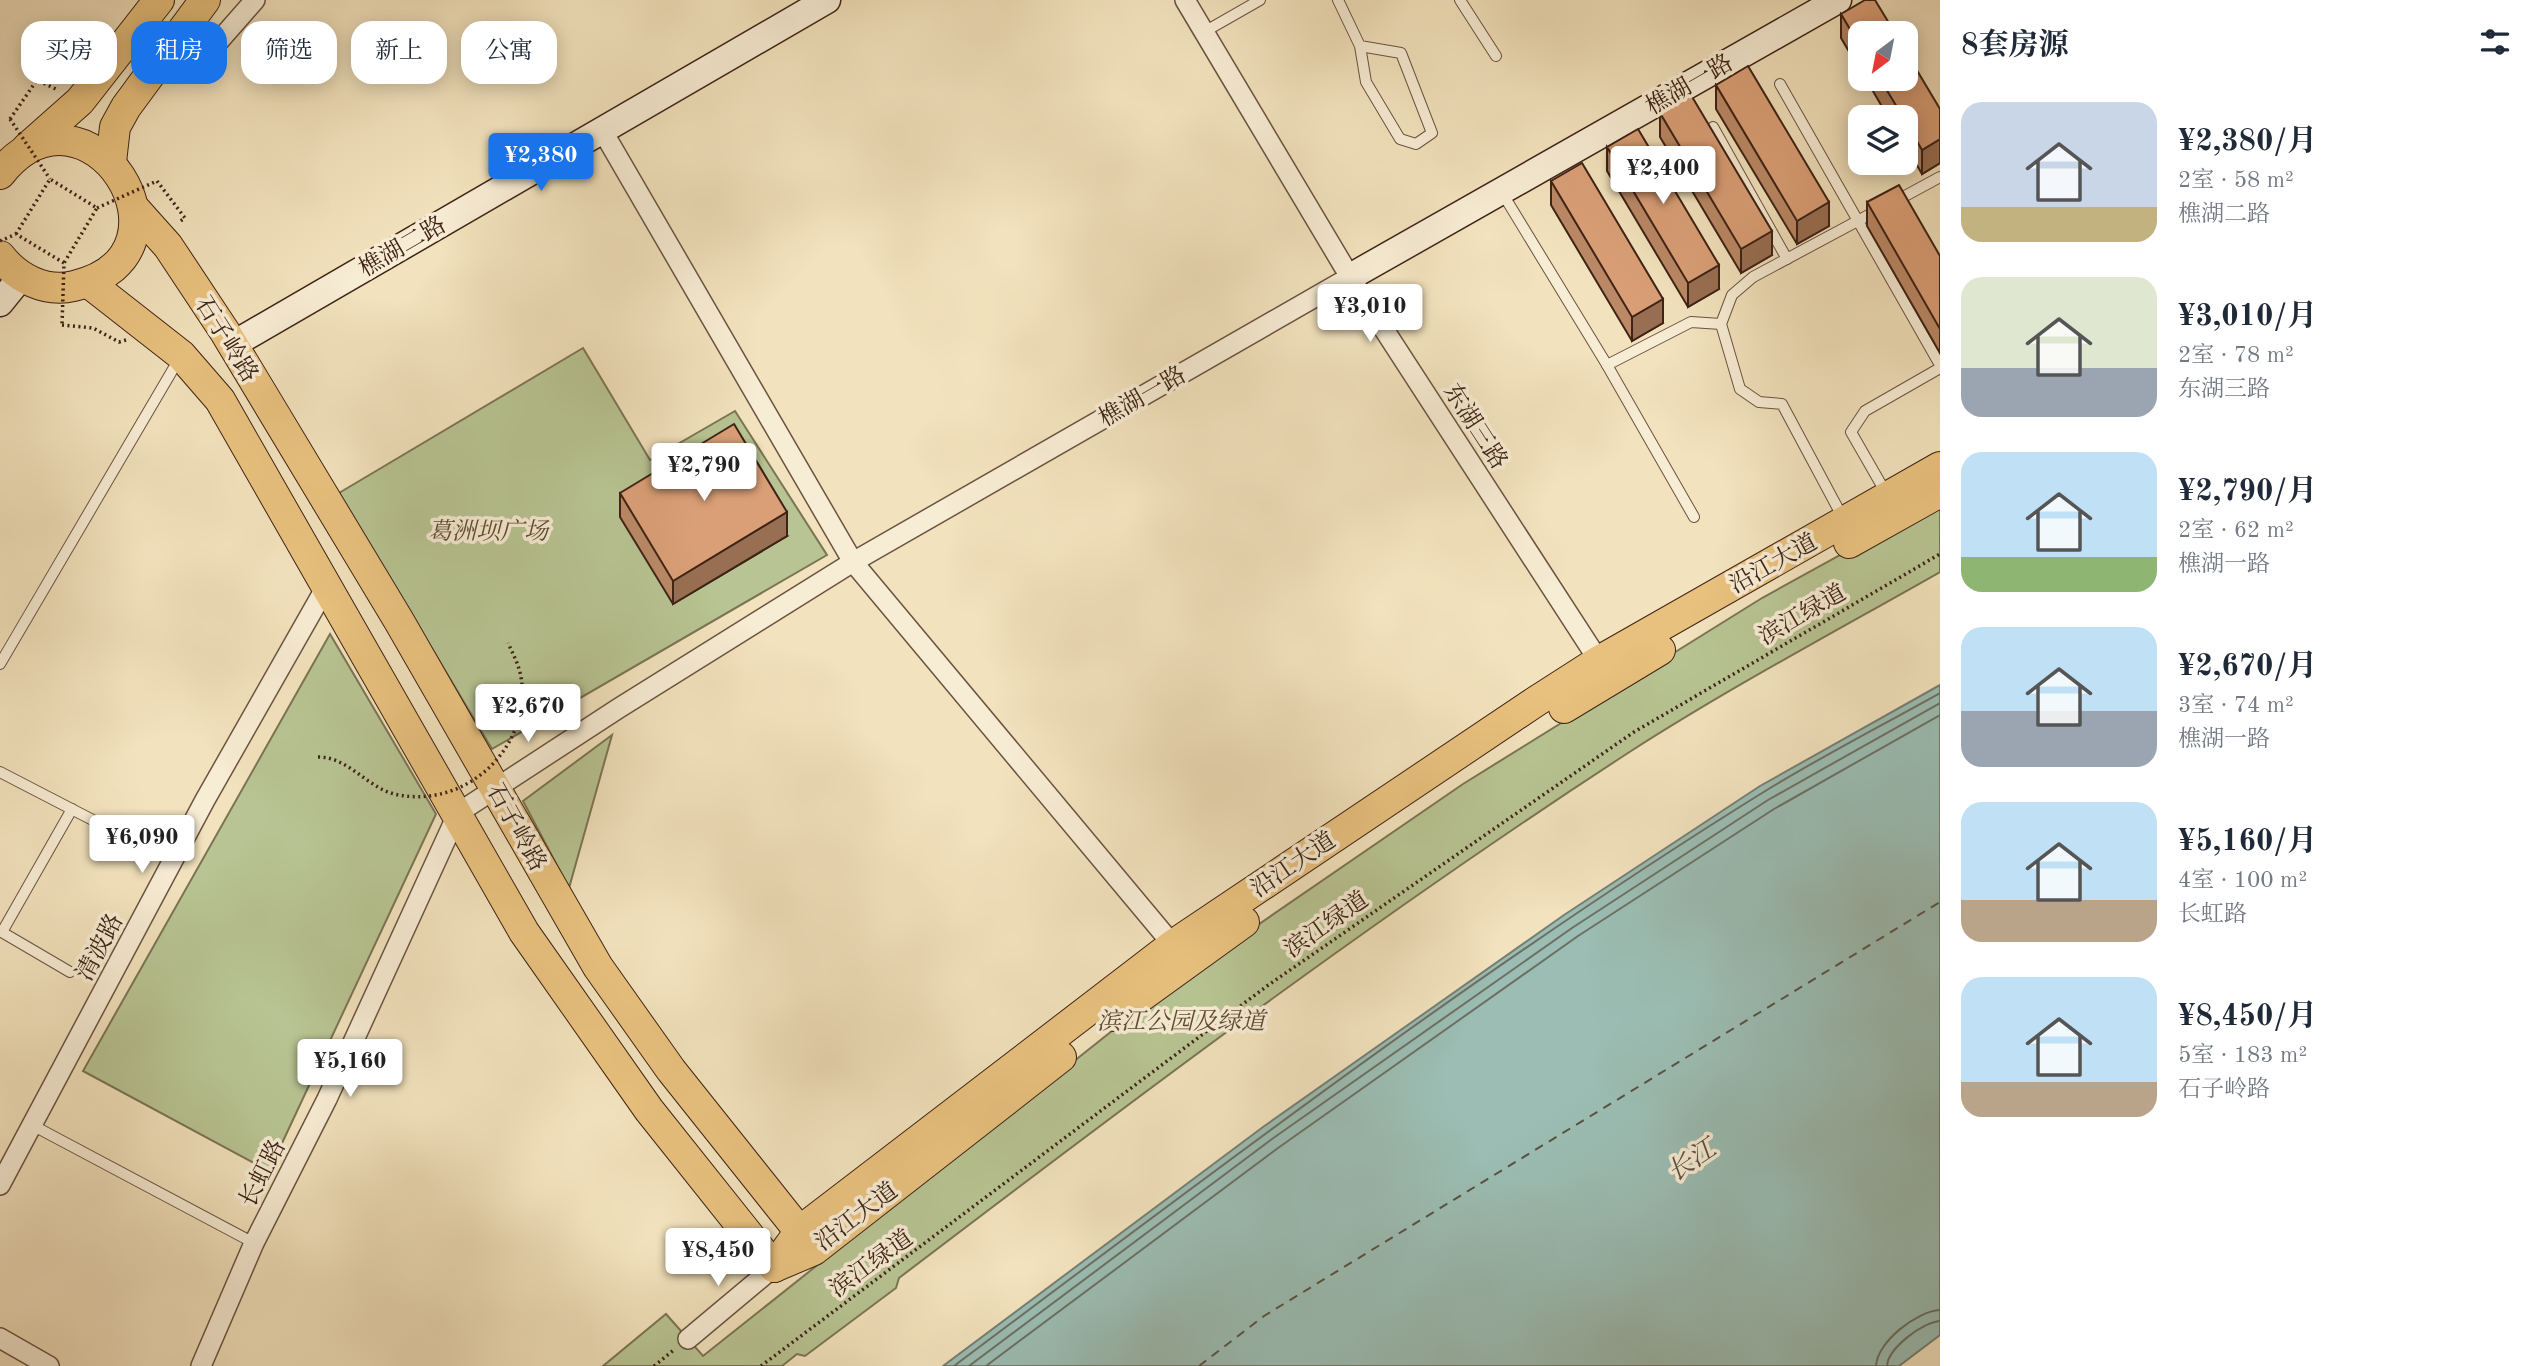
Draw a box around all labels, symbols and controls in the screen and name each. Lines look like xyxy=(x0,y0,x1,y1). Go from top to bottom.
chip: 买房 xyxy=(21,21,117,84)
chip: 租房 xyxy=(131,21,227,84)
chip: 筛选 xyxy=(241,21,337,84)
chip: 新上 xyxy=(351,21,447,84)
chip: 公寓 xyxy=(461,21,557,84)
north arrow xyxy=(1848,21,1918,91)
map controls xyxy=(1848,21,1918,175)
icon: filters xyxy=(2476,23,2514,61)
text: 8套房源 xyxy=(1961,31,2068,61)
street label: 樵湖一路 xyxy=(1641,49,1738,120)
button: layers xyxy=(1848,105,1918,175)
text: ¥2,380/月 xyxy=(2178,127,2317,157)
icon: home xyxy=(2017,130,2101,214)
pin: ¥2,380 xyxy=(484,134,598,193)
text: ¥2,380 xyxy=(504,144,578,167)
pin: ¥2,400 xyxy=(1606,146,1720,206)
text: ¥2,400 xyxy=(1626,157,1700,180)
text: 2室 · 58 m² xyxy=(2178,169,2294,192)
text: 樵湖二路 xyxy=(2178,203,2270,226)
street label: 樵湖二路 xyxy=(354,211,451,282)
pin: ¥3,010 xyxy=(1313,284,1427,344)
street label: 石子岭路 xyxy=(190,291,263,387)
text: ¥3,010 xyxy=(1333,295,1407,318)
text: ¥3,010/月 xyxy=(2178,302,2317,332)
icon: home xyxy=(2017,305,2101,389)
text: 2室 · 78 m² xyxy=(2178,344,2294,367)
street label: 樵湖一路 xyxy=(1094,361,1191,432)
text: 东湖三路 xyxy=(2178,378,2270,401)
street label: 东湖三路 xyxy=(1438,379,1513,474)
pin: ¥2,790 xyxy=(647,444,761,503)
text: ¥2,790 xyxy=(667,454,741,477)
text: ¥2,790/月 xyxy=(2178,477,2317,507)
icon: home xyxy=(2017,480,2101,564)
park label: 葛洲坝广场 xyxy=(428,518,550,545)
text: 2室 · 62 m² xyxy=(2178,519,2294,542)
street label: 沿江大道 xyxy=(1725,528,1822,599)
text: 樵湖一路 xyxy=(2178,553,2270,576)
street label: 滨江绿道 xyxy=(1754,579,1851,650)
text: ¥2,670/月 xyxy=(2178,652,2317,682)
icon: home xyxy=(2017,655,2101,739)
pin: ¥2,670 xyxy=(471,684,585,744)
text: 3室 · 74 m² xyxy=(2178,694,2294,717)
text: ¥2,670 xyxy=(491,695,565,718)
text: 樵湖一路 xyxy=(2178,728,2270,751)
street label: 石子岭路 xyxy=(481,779,552,876)
pin: ¥6,090 xyxy=(85,816,199,875)
text: ¥6,090 xyxy=(105,826,179,849)
street label: 沿江大道 xyxy=(1246,826,1341,902)
text: ¥5,160/月 xyxy=(2178,827,2317,857)
icon: home xyxy=(2017,830,2101,914)
text: 4室 · 100 m² xyxy=(2178,869,2307,892)
street label: 滨江绿道 xyxy=(1279,886,1373,963)
text: 长虹路 xyxy=(2178,903,2247,926)
street label: 清波路 xyxy=(71,909,128,985)
text: ¥8,450/月 xyxy=(2178,1002,2317,1032)
icon: home xyxy=(2017,1005,2101,1089)
park label: 滨江公园及绿道 xyxy=(1097,1008,1268,1035)
pin: ¥5,160 xyxy=(293,1040,407,1099)
text: 5室 · 183 m² xyxy=(2178,1044,2307,1067)
text: ¥5,160 xyxy=(313,1050,387,1073)
text: 石子岭路 xyxy=(2178,1078,2270,1101)
water label: 长江 xyxy=(1662,1132,1724,1187)
street label: 长虹路 xyxy=(234,1135,291,1211)
street label: 沿江大道 xyxy=(810,1177,903,1256)
street label: 滨江绿道 xyxy=(825,1224,918,1303)
pin: ¥8,450 xyxy=(661,1228,775,1288)
text: ¥8,450 xyxy=(681,1239,755,1262)

